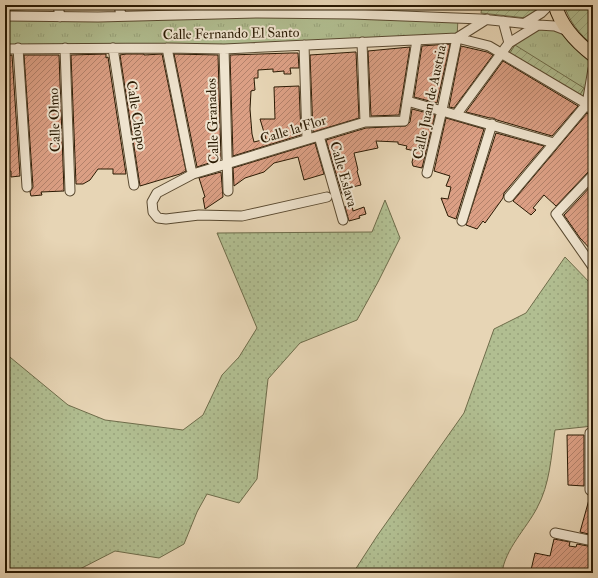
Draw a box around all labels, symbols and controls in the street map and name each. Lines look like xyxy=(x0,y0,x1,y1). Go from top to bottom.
street label: Calle Fernando El Santo xyxy=(163,24,300,43)
street label: Calle Juan de Austria xyxy=(409,43,450,161)
street label: Calle Granados xyxy=(202,78,222,164)
street label: Calle Chopo xyxy=(122,79,150,151)
street label: Calle Olmo xyxy=(45,87,64,152)
street label: Calle la Flor xyxy=(258,111,329,148)
street label: Calle Eslava xyxy=(326,139,361,209)

